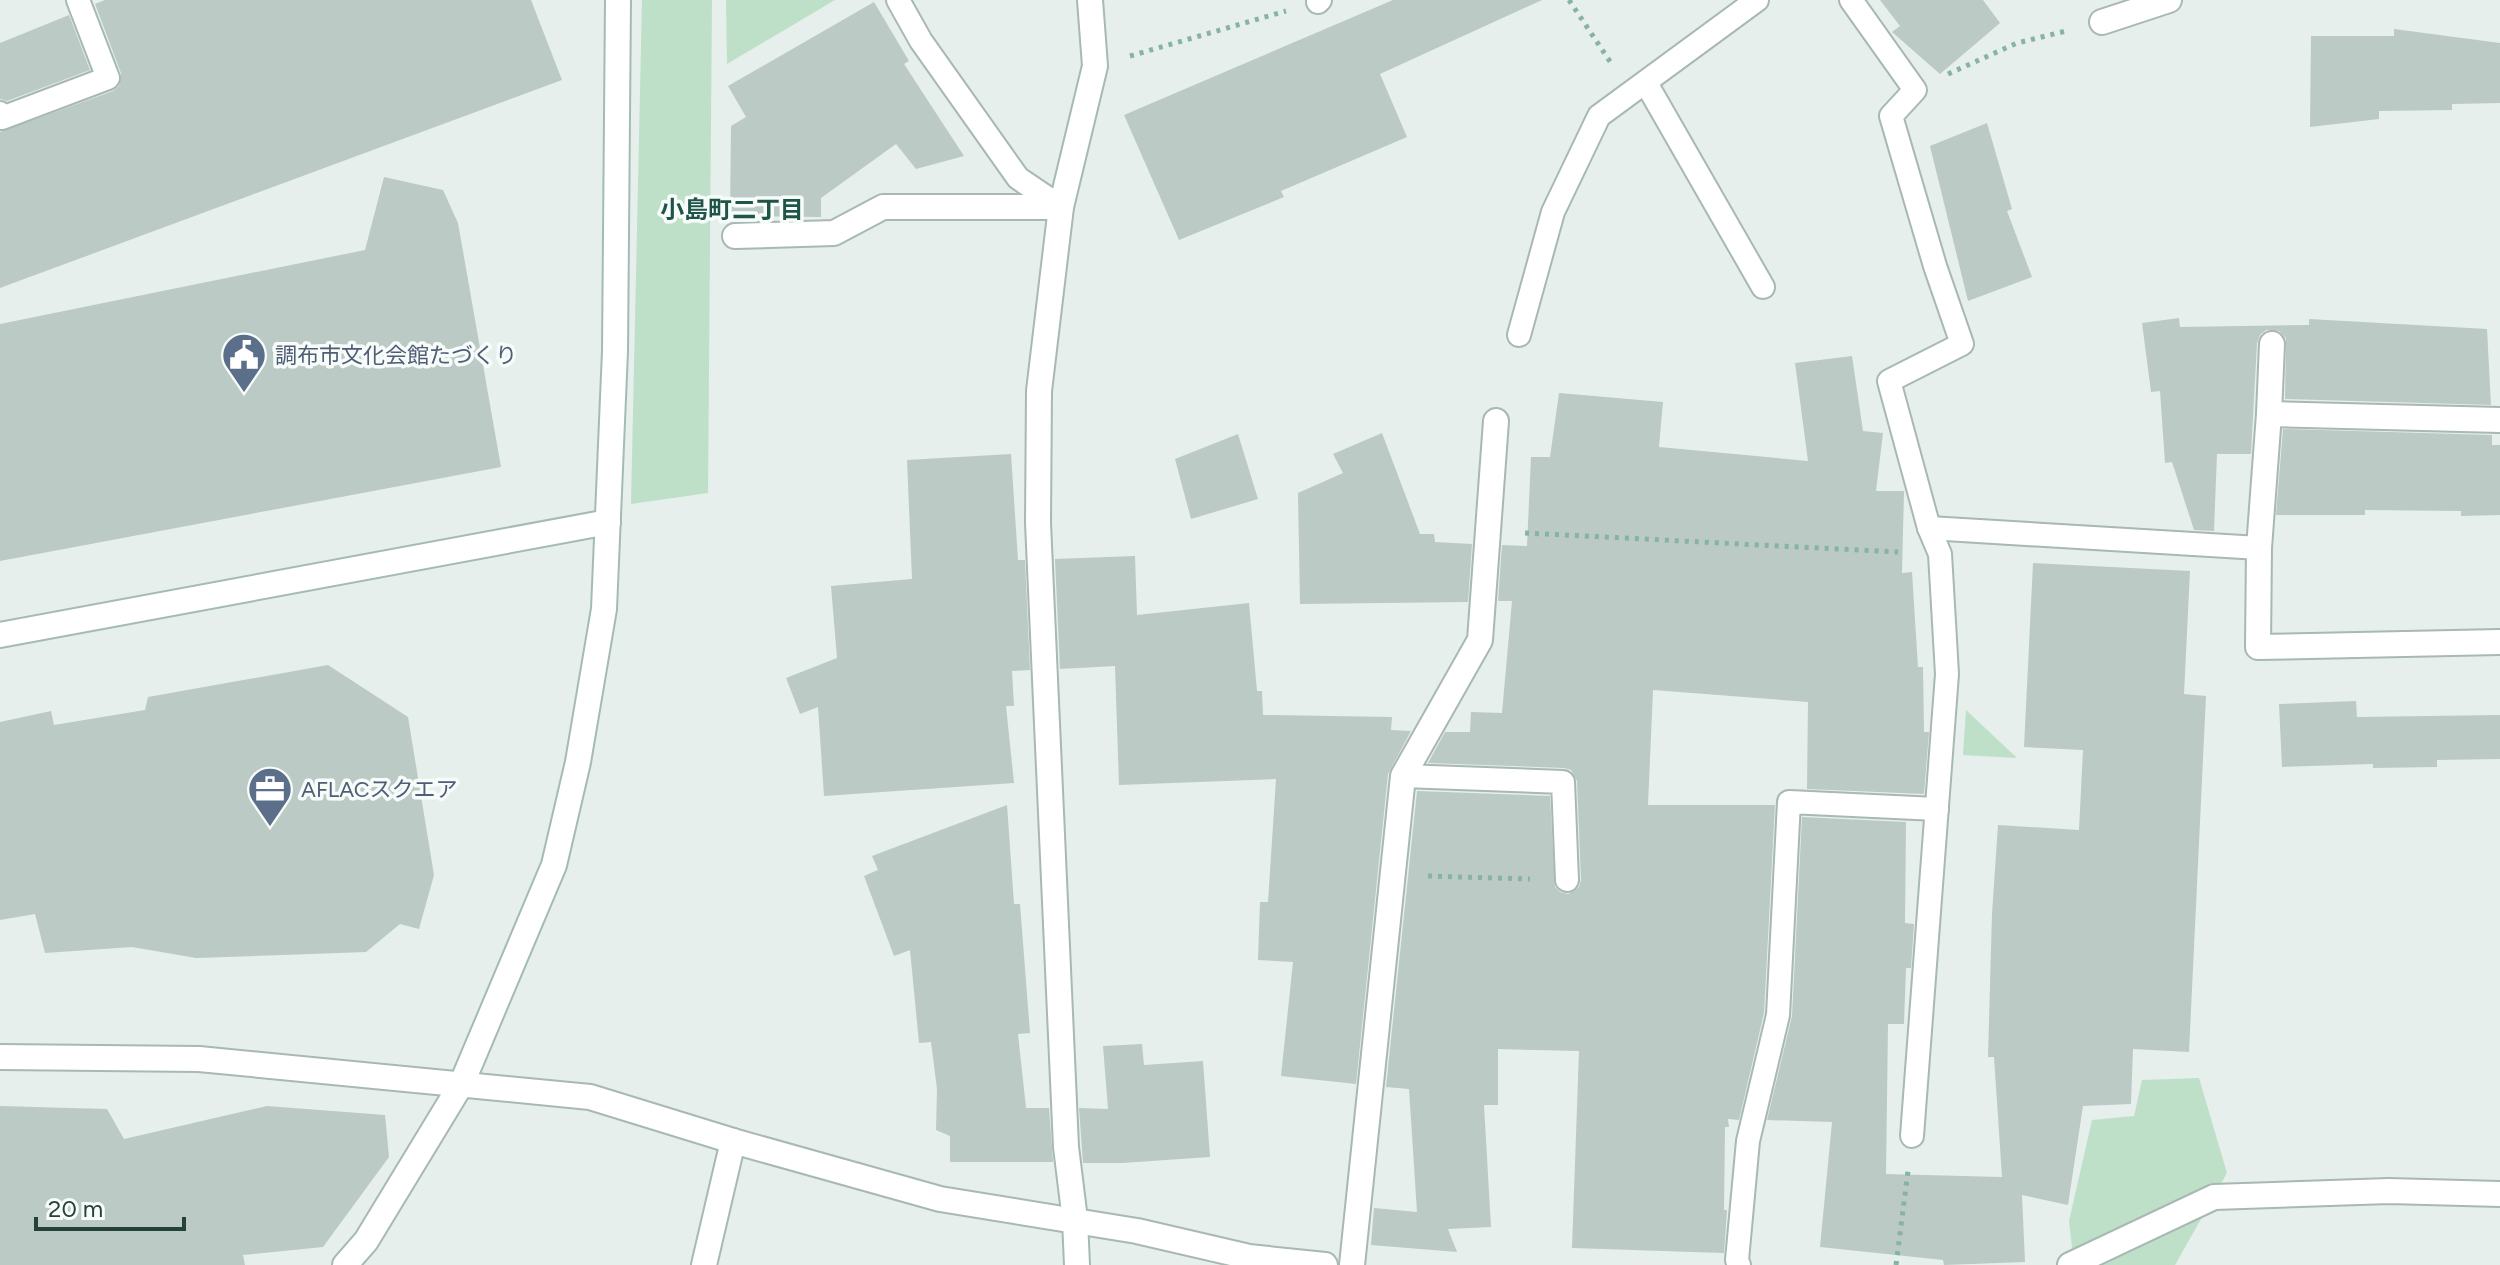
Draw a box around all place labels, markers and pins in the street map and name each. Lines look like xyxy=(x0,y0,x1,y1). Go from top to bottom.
public building icon: 調布市文化会館たづくり xyxy=(220,331,268,394)
place label: 調布市文化会館たづくり xyxy=(275,342,517,369)
office icon: AFLACスクエア xyxy=(246,765,294,828)
place label: AFLACスクエア xyxy=(301,776,458,803)

